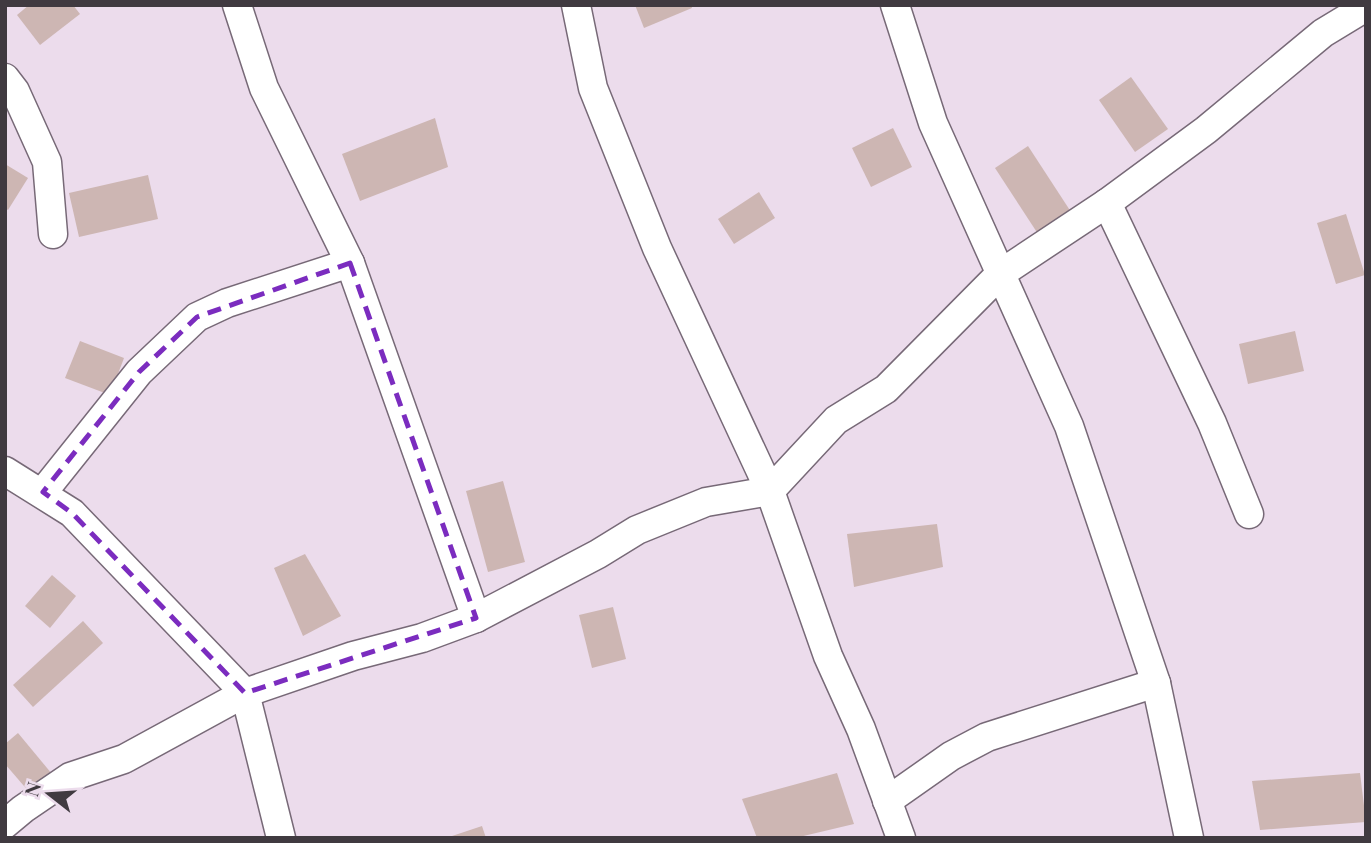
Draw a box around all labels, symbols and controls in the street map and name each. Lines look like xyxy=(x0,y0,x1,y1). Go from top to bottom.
north arrow xyxy=(14,759,84,829)
text: N xyxy=(17,778,46,799)

